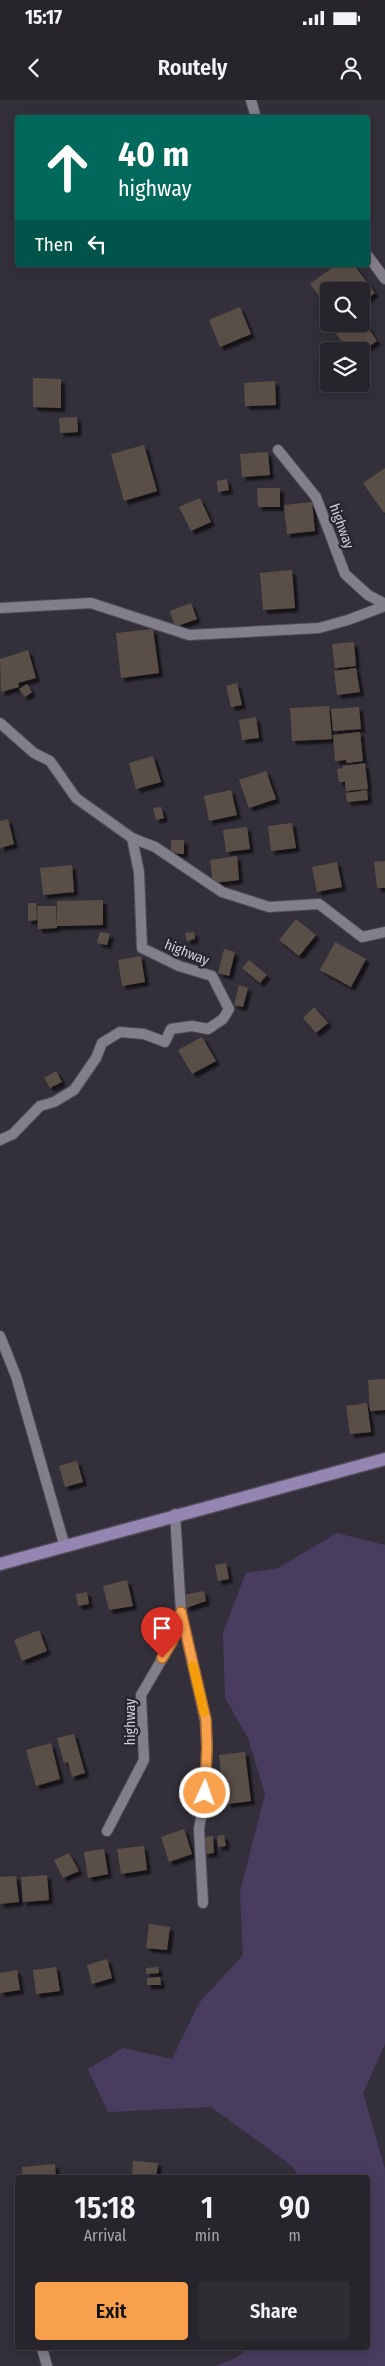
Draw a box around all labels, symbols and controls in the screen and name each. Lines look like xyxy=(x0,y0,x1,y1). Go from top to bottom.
text: 15:17 xyxy=(25,6,62,29)
icon: back xyxy=(20,54,48,82)
text: Routely xyxy=(158,54,227,81)
icon: person xyxy=(337,54,365,82)
text: 40 m xyxy=(118,133,189,175)
icon: ahead xyxy=(35,135,100,200)
text: highway xyxy=(118,175,191,202)
icon: left xyxy=(83,230,111,258)
text: Then xyxy=(35,233,73,256)
map controls xyxy=(320,282,370,392)
button: search xyxy=(320,282,370,332)
button: layers xyxy=(320,342,370,392)
street label: highway xyxy=(326,501,358,552)
street label: highway xyxy=(162,936,212,969)
pin xyxy=(141,1607,183,1658)
icon: arrive xyxy=(148,1614,176,1642)
street label: highway xyxy=(122,1698,139,1745)
position arrow xyxy=(178,1766,230,1818)
text: 15:18 xyxy=(74,2190,135,2226)
text: 1 xyxy=(201,2190,213,2226)
text: 90 xyxy=(279,2190,310,2226)
text: Arrival xyxy=(84,2226,126,2245)
text: min xyxy=(195,2226,220,2245)
text: m xyxy=(289,2226,301,2245)
button: Exit xyxy=(35,2282,188,2340)
button: Share xyxy=(198,2282,350,2340)

